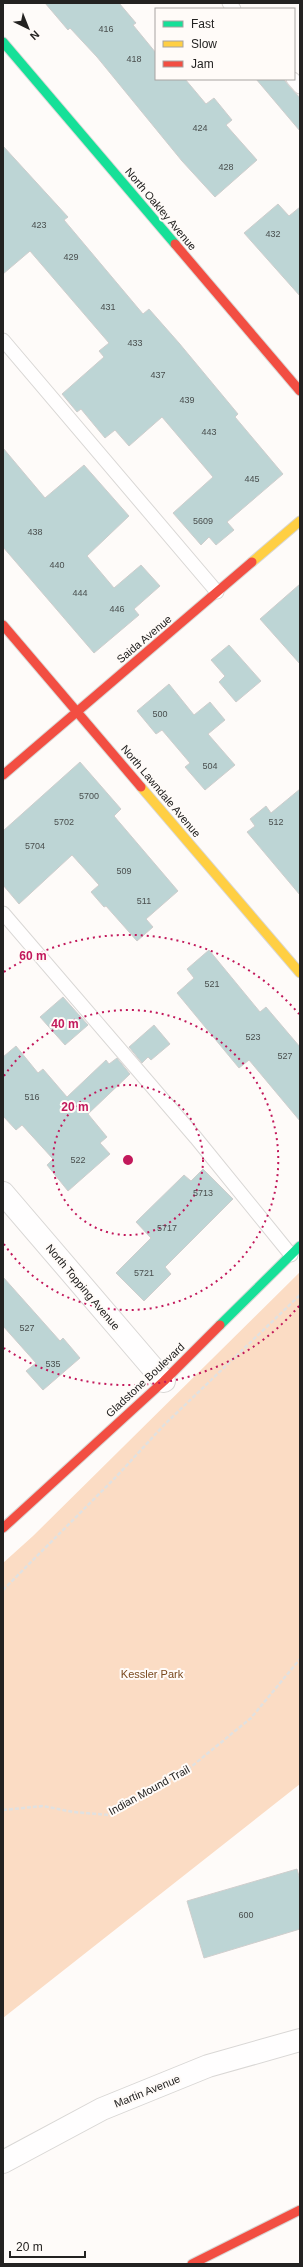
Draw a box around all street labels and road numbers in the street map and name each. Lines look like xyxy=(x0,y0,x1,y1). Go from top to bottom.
street label: North Oakley Avenue xyxy=(123,165,199,253)
street label: Saida Avenue xyxy=(114,613,174,665)
street label: North Lawndale Avenue xyxy=(119,742,203,840)
street label: North Topping Avenue xyxy=(44,1242,122,1332)
street label: Gladstone Boulevard xyxy=(103,1341,187,1419)
street label: Indian Mound Trail xyxy=(107,1763,191,1817)
street label: Martin Avenue xyxy=(112,2072,182,2110)

